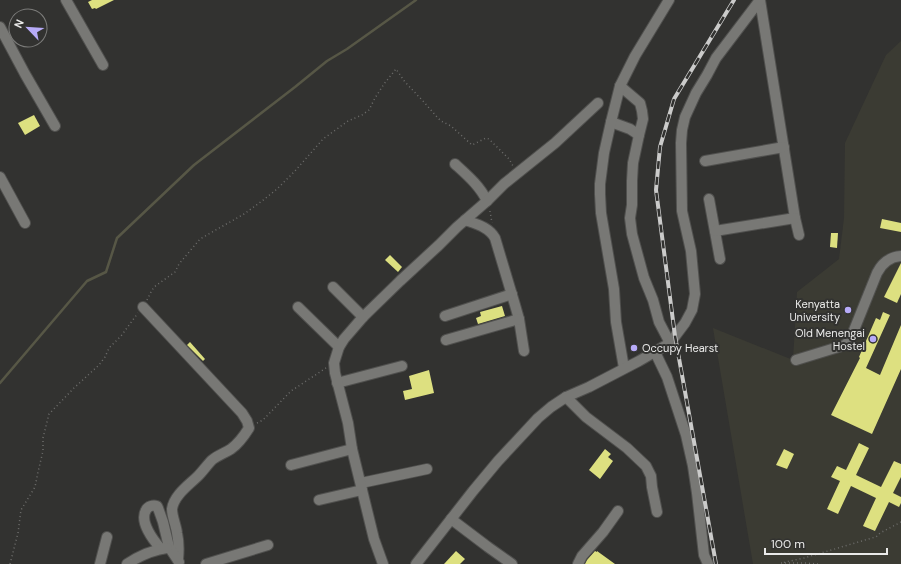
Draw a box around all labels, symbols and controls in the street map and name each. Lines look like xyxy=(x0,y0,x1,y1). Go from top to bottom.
north arrow xyxy=(8,8,48,48)
text: N xyxy=(11,17,27,30)
place label: Kenyatta University xyxy=(789,297,840,324)
marker: Kenyatta University xyxy=(843,305,853,315)
place label: Old Menengai Hostel xyxy=(795,326,865,353)
marker: Old Menengai Hostel xyxy=(868,334,878,344)
place label: Occupy Hearst xyxy=(642,341,718,355)
marker: Occupy Hearst xyxy=(629,343,639,353)
scale bar xyxy=(765,530,887,556)
text: 100 m xyxy=(771,536,805,552)

